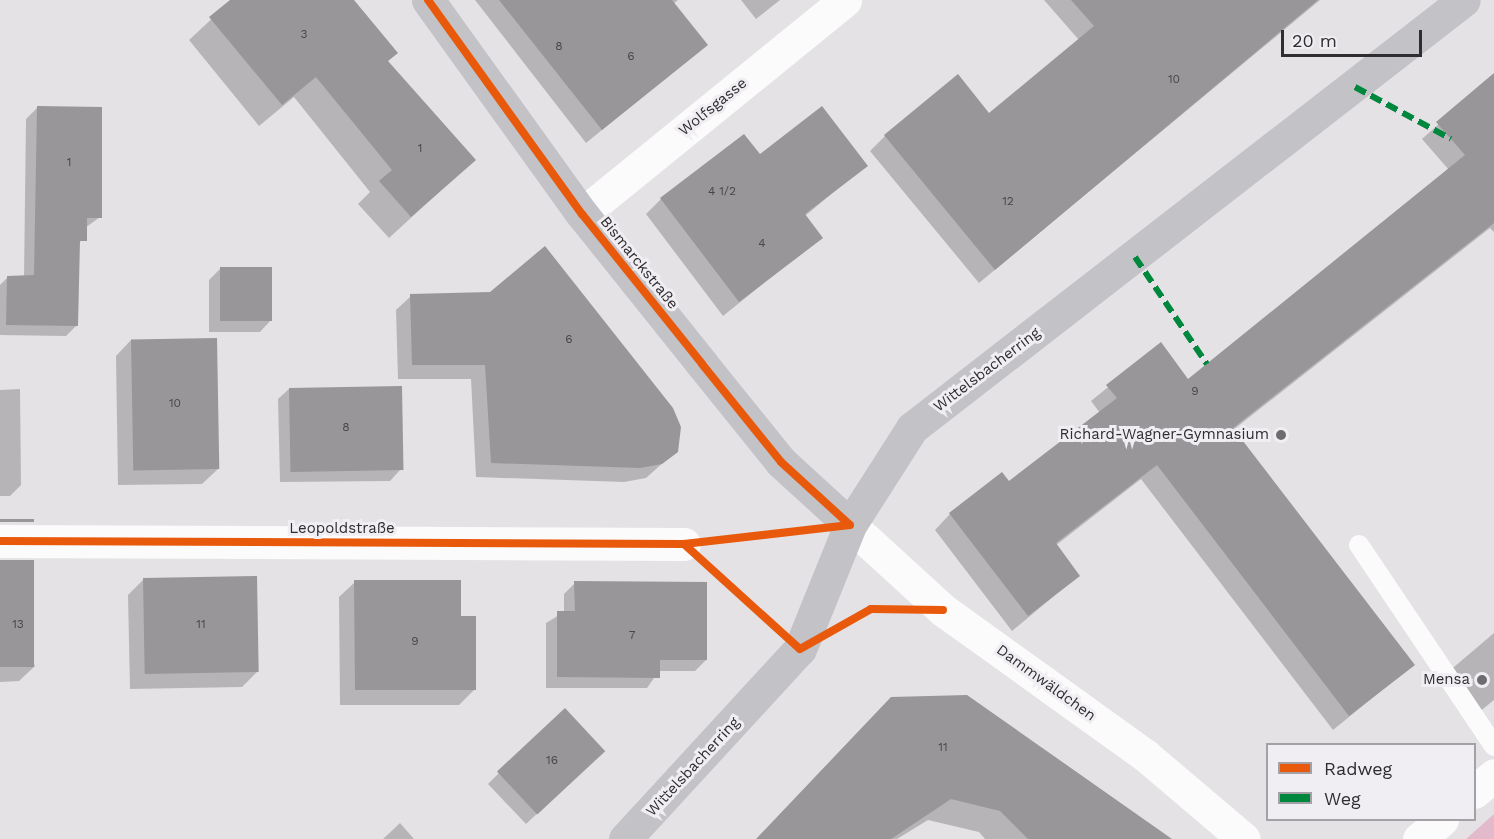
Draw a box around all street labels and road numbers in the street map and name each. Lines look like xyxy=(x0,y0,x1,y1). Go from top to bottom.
street label: Wolfsgasse xyxy=(675,74,751,140)
street label: Bismarckstraße xyxy=(596,213,682,313)
street label: Wittelsbacherring xyxy=(930,324,1044,416)
street label: Leopoldstraße xyxy=(289,520,395,538)
street label: Dammwäldchen xyxy=(993,641,1099,725)
street label: Wittelsbacherring xyxy=(642,714,744,820)

